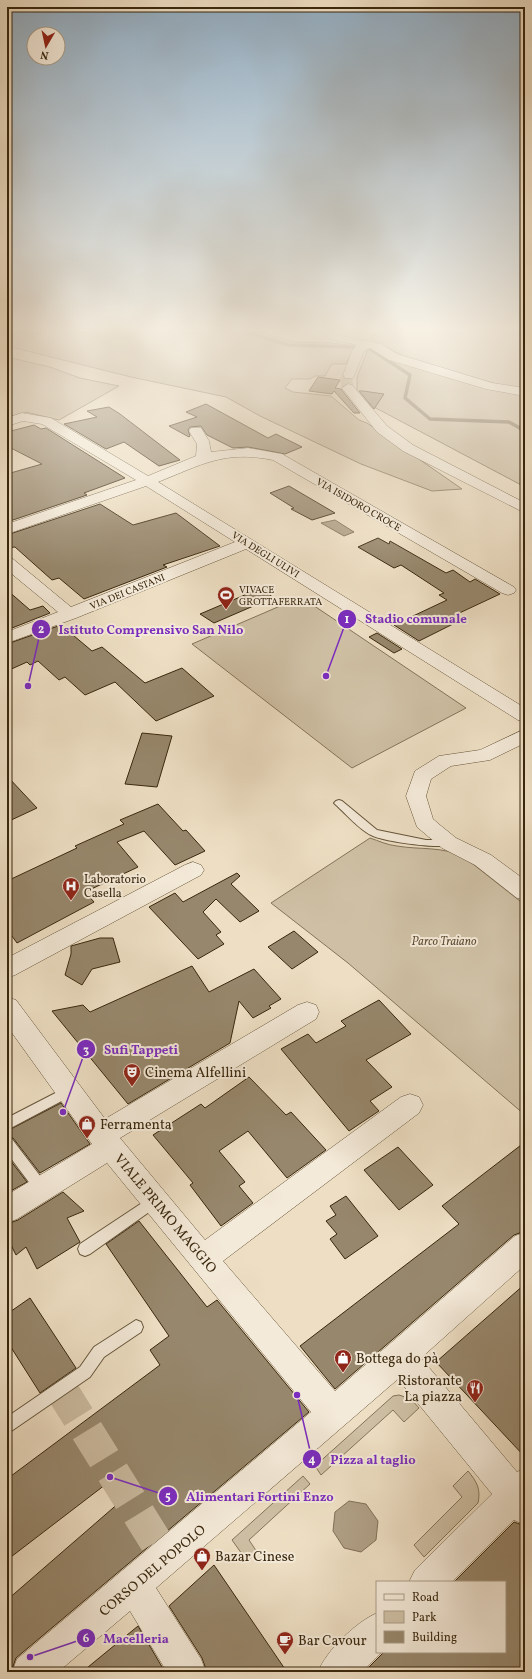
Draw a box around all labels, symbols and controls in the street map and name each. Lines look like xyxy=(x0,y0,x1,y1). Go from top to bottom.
north arrow xyxy=(26,26,66,66)
text: N xyxy=(40,46,50,62)
street label: VIA ISIDORO CROCE xyxy=(313,475,404,535)
street label: VIA DEGLI ULIVI xyxy=(229,528,302,581)
street label: VIA DEI CASTANI xyxy=(88,570,167,613)
place label: VIVACE GROTTAFERRATA xyxy=(239,583,322,609)
sports icon: VIVACE GROTTAFERRATA xyxy=(216,585,236,610)
callout: Stadio comunale xyxy=(337,606,475,631)
text: Stadio comunale xyxy=(365,611,467,629)
text: 1 xyxy=(345,612,350,628)
callout: Istituto Comprensivo San Nilo xyxy=(31,617,251,642)
text: 2 xyxy=(38,622,44,638)
text: Istituto Comprensivo San Nilo xyxy=(59,622,243,640)
place label: Laboratorio Casella xyxy=(84,872,146,902)
hospital icon: Laboratorio Casella xyxy=(61,876,81,901)
park label: Parco Traiano xyxy=(412,934,477,950)
callout: Sufi Tappeti xyxy=(76,1037,186,1062)
text: Sufi Tappeti xyxy=(104,1042,178,1060)
text: 3 xyxy=(83,1043,89,1059)
theatre icon: Cinema Alfellini xyxy=(122,1062,142,1087)
place label: Cinema Alfellini xyxy=(145,1064,246,1083)
shop icon: Ferramenta xyxy=(77,1114,97,1139)
place label: Ferramenta xyxy=(100,1116,172,1135)
street label: VIALE PRIMO MAGGIO xyxy=(109,1150,220,1278)
shop icon: Bottega do pà xyxy=(333,1348,353,1373)
place label: Bottega do pà xyxy=(356,1350,438,1369)
place label: Ristorante La piazza xyxy=(397,1372,462,1407)
restaurant icon: Ristorante La piazza xyxy=(465,1378,485,1403)
callout: Pizza al taglio xyxy=(302,1447,424,1472)
text: 4 xyxy=(308,1452,316,1468)
text: Pizza al taglio xyxy=(330,1452,416,1470)
callout: Alimentari Fortini Enzo xyxy=(158,1484,342,1509)
text: 5 xyxy=(165,1489,171,1505)
text: Alimentari Fortini Enzo xyxy=(186,1489,334,1507)
street label: CORSO DEL POPOLO xyxy=(96,1521,210,1621)
shop icon: Bazar Cinese xyxy=(192,1546,212,1571)
place label: Bazar Cinese xyxy=(215,1548,295,1567)
legend xyxy=(376,1581,506,1653)
text: Road xyxy=(412,1590,439,1606)
text: Park xyxy=(412,1610,437,1626)
callout: Macelleria xyxy=(76,1626,177,1651)
cafe icon: Bar Cavour xyxy=(275,1630,295,1655)
text: Building xyxy=(412,1630,457,1646)
text: 6 xyxy=(83,1631,90,1647)
text: Macelleria xyxy=(103,1631,169,1649)
place label: Bar Cavour xyxy=(298,1632,367,1651)

